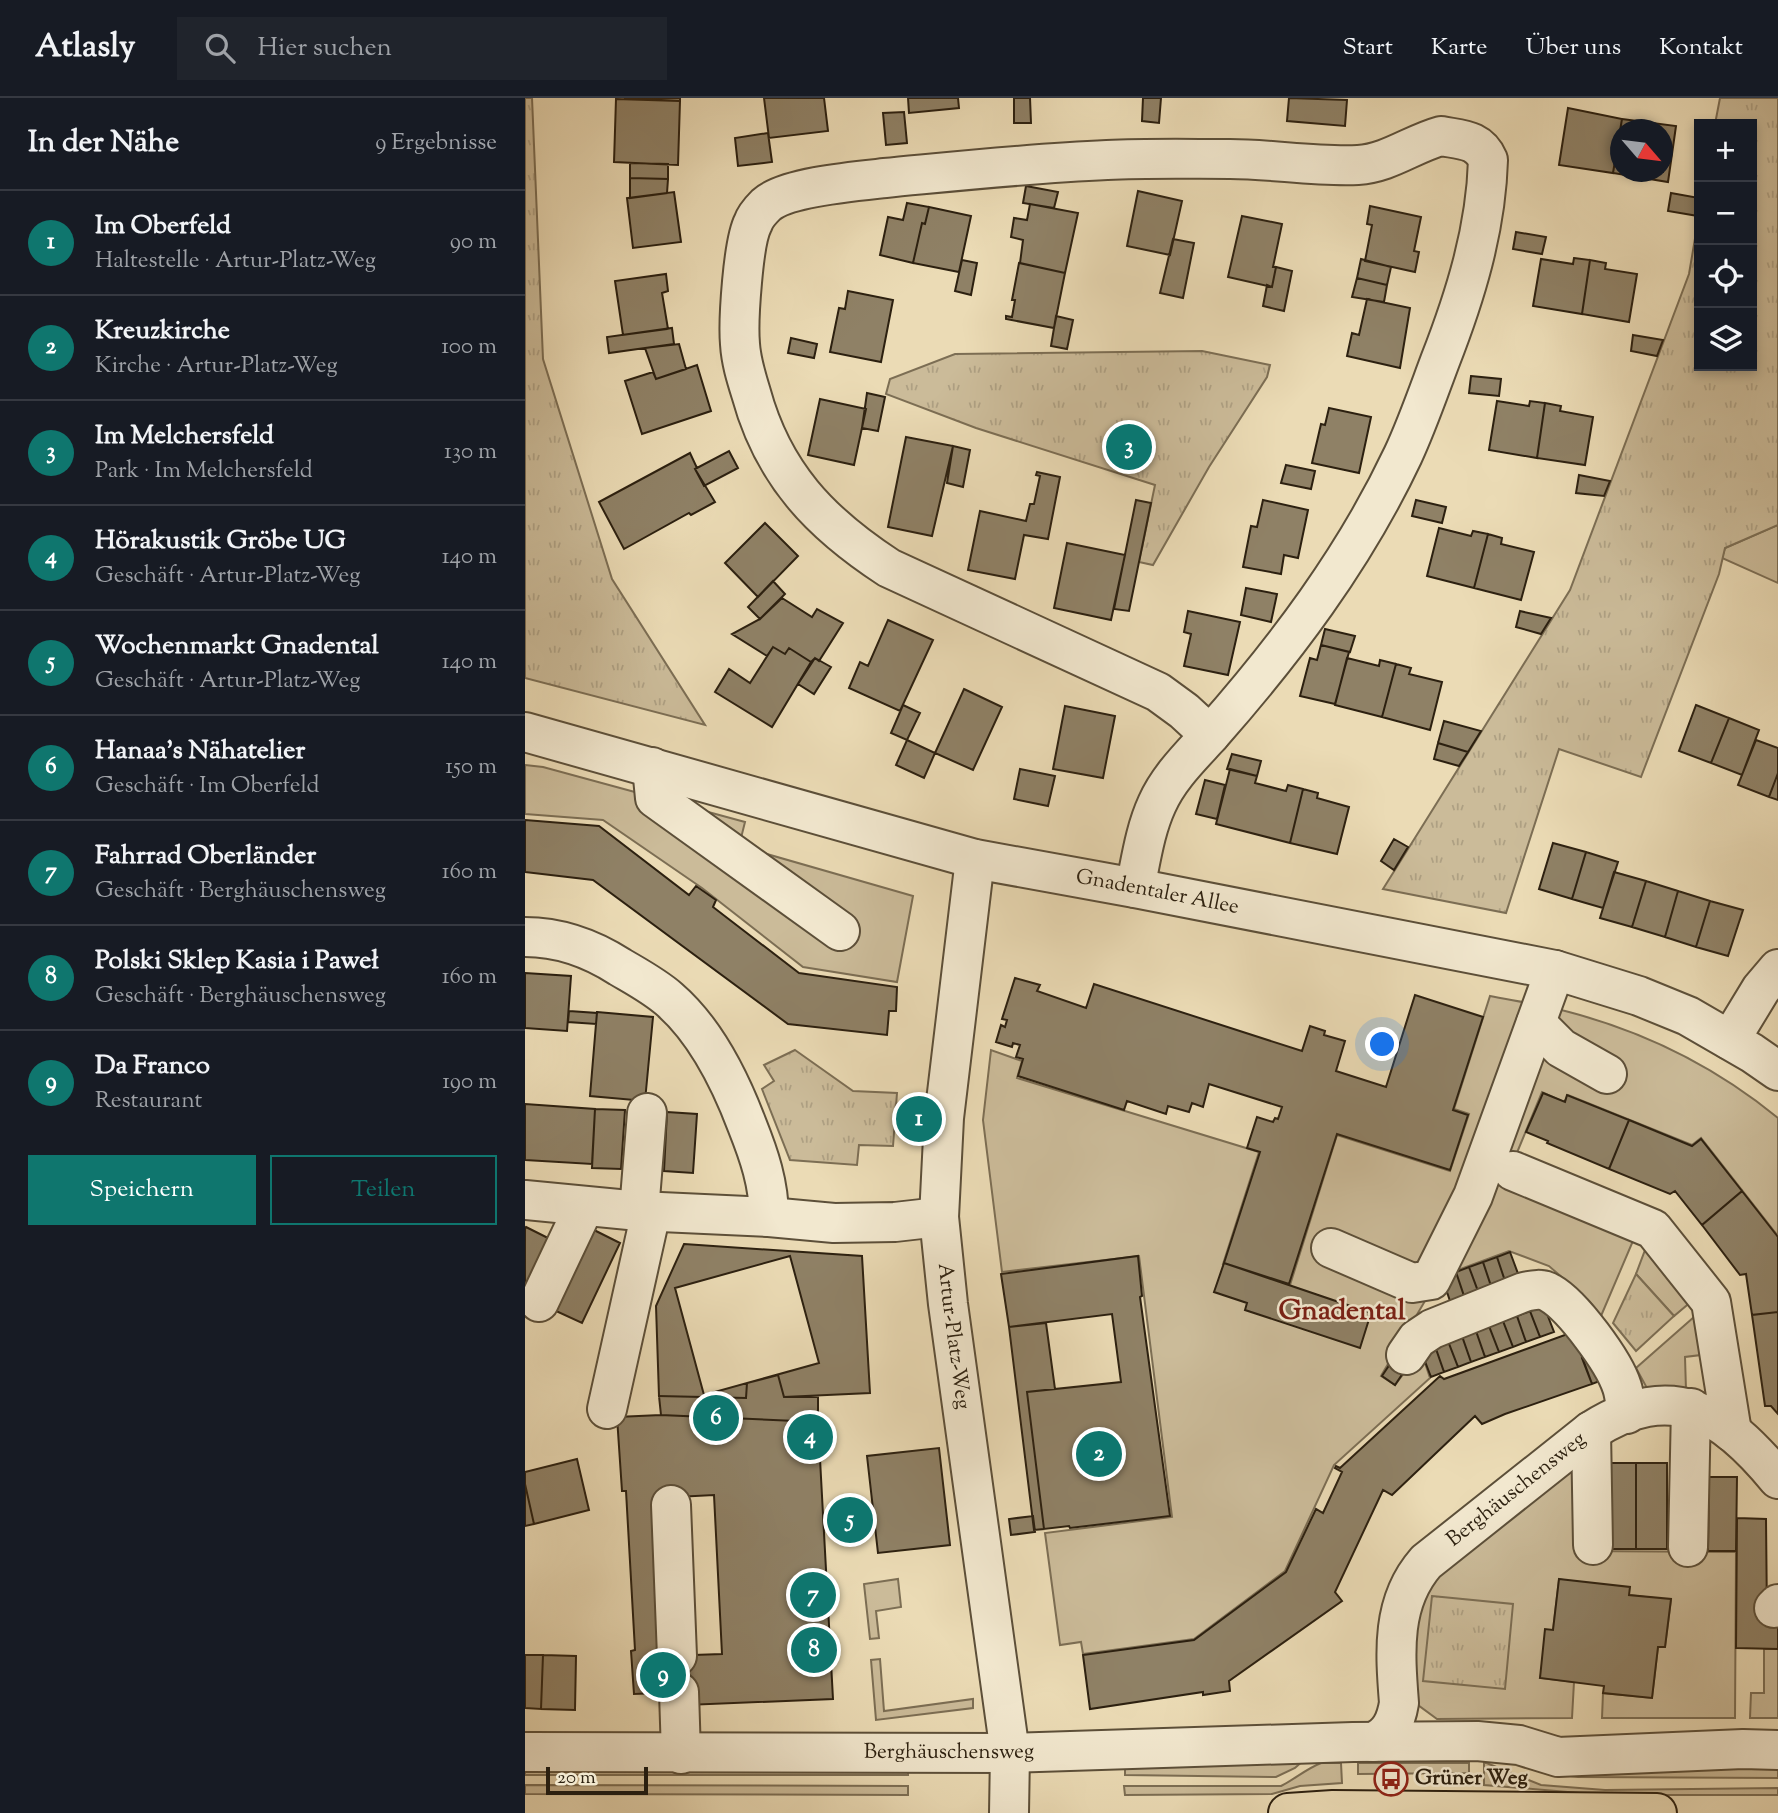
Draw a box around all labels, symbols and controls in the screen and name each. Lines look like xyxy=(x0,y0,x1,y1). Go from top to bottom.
search box xyxy=(177,17,667,80)
text: Atlasly xyxy=(35,24,135,72)
icon: search xyxy=(201,29,239,67)
text: Hier suchen xyxy=(257,30,392,67)
text: Start xyxy=(1342,31,1393,65)
text: Karte xyxy=(1431,31,1487,65)
text: Über uns xyxy=(1525,31,1621,65)
text: Kontakt xyxy=(1659,31,1743,65)
north arrow xyxy=(1610,119,1673,182)
map controls xyxy=(1694,119,1757,371)
button: + xyxy=(1694,119,1757,182)
text: In der Nähe xyxy=(28,122,179,165)
text: 9 Ergebnisse xyxy=(375,127,497,160)
button: − xyxy=(1694,182,1757,245)
text: Im Oberfeld xyxy=(95,208,231,245)
text: 1 xyxy=(47,226,55,259)
text: 90 m xyxy=(450,226,497,259)
text: Haltestelle · Artur-Platz-Weg xyxy=(95,245,376,278)
button: locate xyxy=(1694,245,1757,308)
button: layers xyxy=(1694,308,1757,371)
text: Kreuzkirche xyxy=(95,313,230,350)
text: 2 xyxy=(46,331,56,364)
text: 100 m xyxy=(441,331,497,364)
text: Kirche · Artur-Platz-Weg xyxy=(95,350,338,383)
text: Im Melchersfeld xyxy=(95,418,274,455)
pin: 3 xyxy=(1106,421,1152,473)
text: 3 xyxy=(46,436,56,469)
text: 130 m xyxy=(444,436,497,469)
text: Park · Im Melchersfeld xyxy=(95,455,313,488)
text: Hörakustik Gröbe UG xyxy=(95,523,346,560)
text: 4 xyxy=(45,541,57,574)
text: 140 m xyxy=(442,541,497,574)
text: Geschäft · Artur-Platz-Weg xyxy=(95,560,360,593)
text: Wochenmarkt Gnadental xyxy=(95,628,379,665)
text: 5 xyxy=(47,646,55,679)
text: 140 m xyxy=(442,646,497,679)
text: Geschäft · Artur-Platz-Weg xyxy=(95,665,360,698)
text: Hanaa's Nähatelier xyxy=(95,733,305,770)
text: 6 xyxy=(45,751,57,784)
text: 150 m xyxy=(445,751,497,784)
text: Geschäft · Im Oberfeld xyxy=(95,770,320,803)
text: Fahrrad Oberländer xyxy=(95,838,316,875)
text: 7 xyxy=(45,856,57,889)
text: 160 m xyxy=(442,856,497,889)
street label: Gnadentaler Allee xyxy=(1073,863,1241,923)
text: Geschäft · Berghäuschensweg xyxy=(95,875,386,908)
text: Polski Sklep Kasia i Paweł xyxy=(95,943,379,980)
text: 8 xyxy=(45,961,57,994)
text: 160 m xyxy=(442,961,497,994)
text: Geschäft · Berghäuschensweg xyxy=(95,980,386,1013)
your location xyxy=(1365,1027,1399,1061)
text: Da Franco xyxy=(95,1048,210,1085)
text: 9 xyxy=(45,1066,57,1099)
text: 190 m xyxy=(442,1066,497,1099)
text: Restaurant xyxy=(95,1085,202,1118)
pin: 1 xyxy=(896,1093,942,1145)
button: Speichern xyxy=(28,1155,256,1225)
button: Teilen xyxy=(270,1155,497,1225)
street label: Artur-Platz-Weg xyxy=(929,1262,977,1411)
district label: Gnadental xyxy=(1278,1292,1406,1332)
pin: 6 xyxy=(693,1392,739,1444)
pin: 4 xyxy=(787,1411,833,1463)
street label: Berghäuschensweg xyxy=(1441,1425,1593,1555)
pin: 2 xyxy=(1076,1428,1122,1480)
pin: 5 xyxy=(827,1494,873,1546)
pin: 7 xyxy=(790,1569,836,1621)
pin: 8 xyxy=(791,1624,837,1676)
pin: 9 xyxy=(640,1649,686,1701)
street label: Berghäuschensweg xyxy=(864,1737,1035,1768)
bus stop icon: Grüner Weg xyxy=(1372,1760,1410,1798)
scale bar xyxy=(546,1764,647,1796)
place label: Grüner Weg xyxy=(1415,1764,1529,1794)
text: 20 m xyxy=(557,1765,596,1792)

